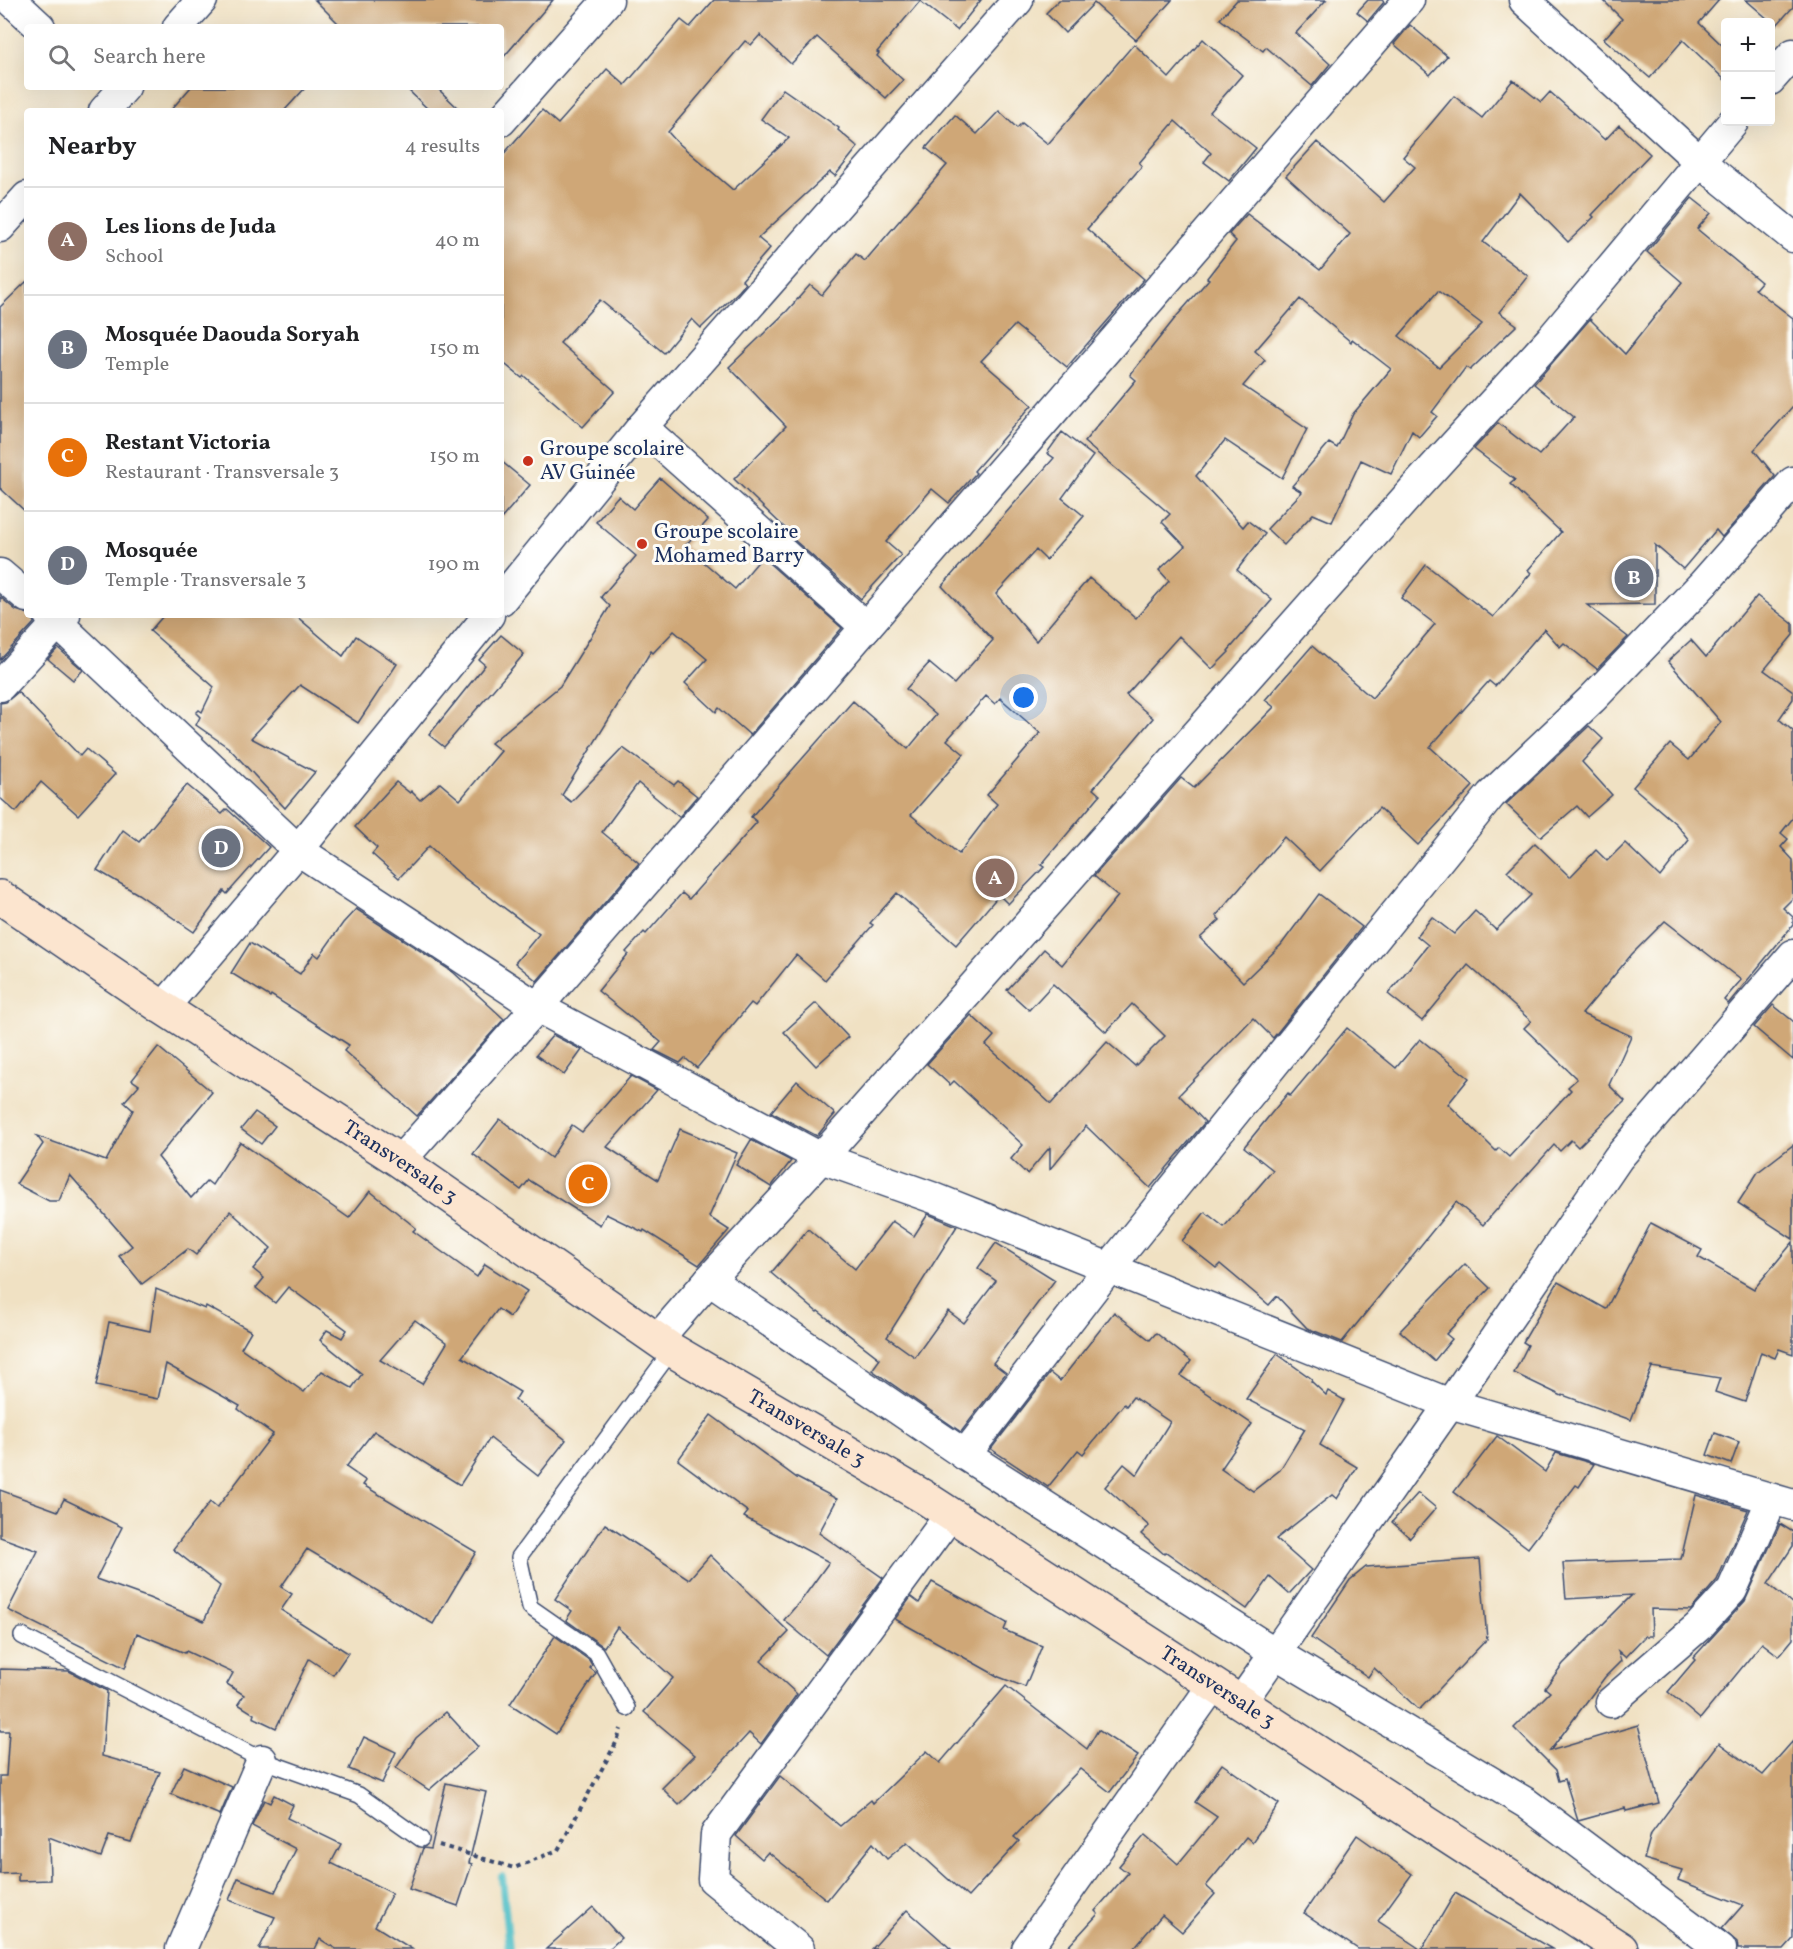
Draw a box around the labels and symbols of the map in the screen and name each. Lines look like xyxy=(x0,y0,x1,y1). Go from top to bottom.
place label: Groupe scolaire AV Guinée xyxy=(540,435,685,488)
marker: Groupe scolaire AV Guinée xyxy=(521,454,535,468)
place label: Groupe scolaire Mohamed Barry xyxy=(654,518,805,571)
marker: Groupe scolaire Mohamed Barry xyxy=(635,537,649,551)
pin: B xyxy=(1614,556,1654,600)
your location xyxy=(1009,683,1038,712)
pin: D xyxy=(202,826,240,870)
pin: A xyxy=(976,856,1014,900)
street label: Transversale 3 xyxy=(337,1113,463,1211)
pin: C xyxy=(568,1162,608,1206)
street label: Transversale 3 xyxy=(742,1383,871,1474)
street label: Transversale 3 xyxy=(1154,1639,1281,1735)

